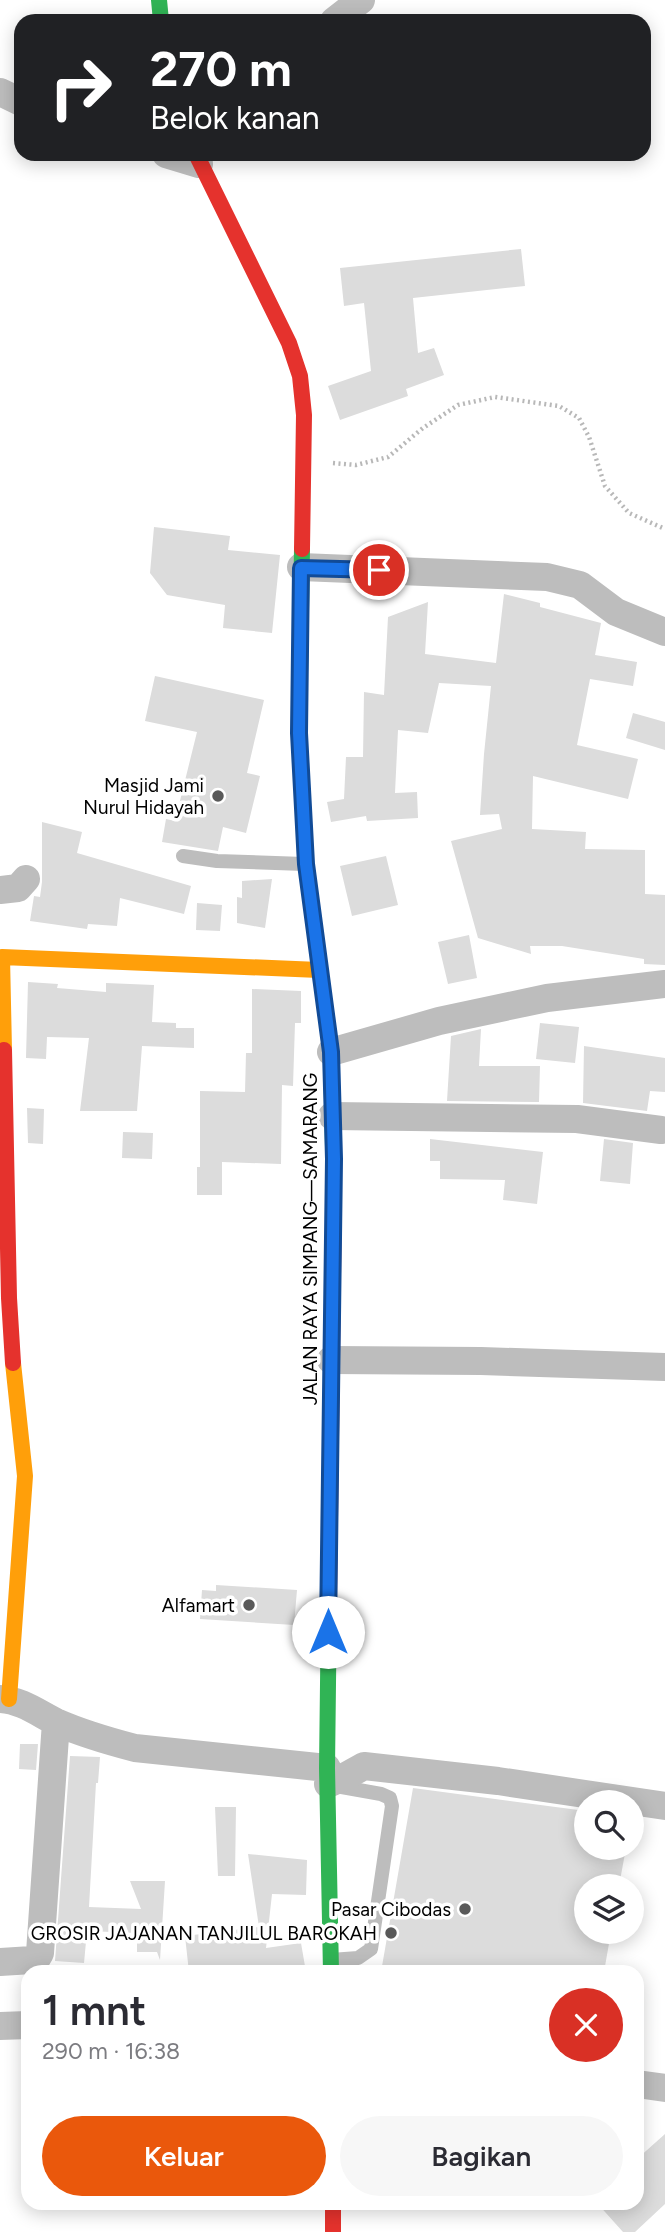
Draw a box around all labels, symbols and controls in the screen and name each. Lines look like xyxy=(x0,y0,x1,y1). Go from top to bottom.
text: 270 m xyxy=(150,39,292,98)
icon: right xyxy=(35,42,126,133)
text: Belok kanan xyxy=(150,99,320,137)
pin xyxy=(349,540,409,600)
icon: arrive xyxy=(360,551,398,589)
place label: Masjid Jami Nurul Hidayah xyxy=(83,774,204,819)
marker: Masjid Jami Nurul Hidayah xyxy=(210,788,226,804)
street label: JALAN RAYA SIMPANG—SAMARANG xyxy=(299,1073,322,1405)
place label: Alfamart xyxy=(162,1594,235,1617)
position arrow xyxy=(291,1595,365,1669)
marker: Alfamart xyxy=(241,1597,257,1613)
map controls xyxy=(574,1790,644,1944)
button: search xyxy=(574,1790,644,1860)
button: layers xyxy=(574,1874,644,1944)
place label: Pasar Cibodas xyxy=(331,1898,451,1921)
marker: Pasar Cibodas xyxy=(457,1901,473,1917)
place label: GROSIR JAJANAN TANJILUL BAROKAH xyxy=(31,1922,377,1945)
marker: GROSIR JAJANAN TANJILUL BAROKAH xyxy=(383,1925,399,1941)
text: 1 mnt xyxy=(42,1985,146,2036)
button: close xyxy=(549,1988,623,2062)
text: 290 m · 16:38 xyxy=(42,2037,180,2065)
button: Keluar xyxy=(42,2116,326,2196)
button: Bagikan xyxy=(340,2116,623,2196)

